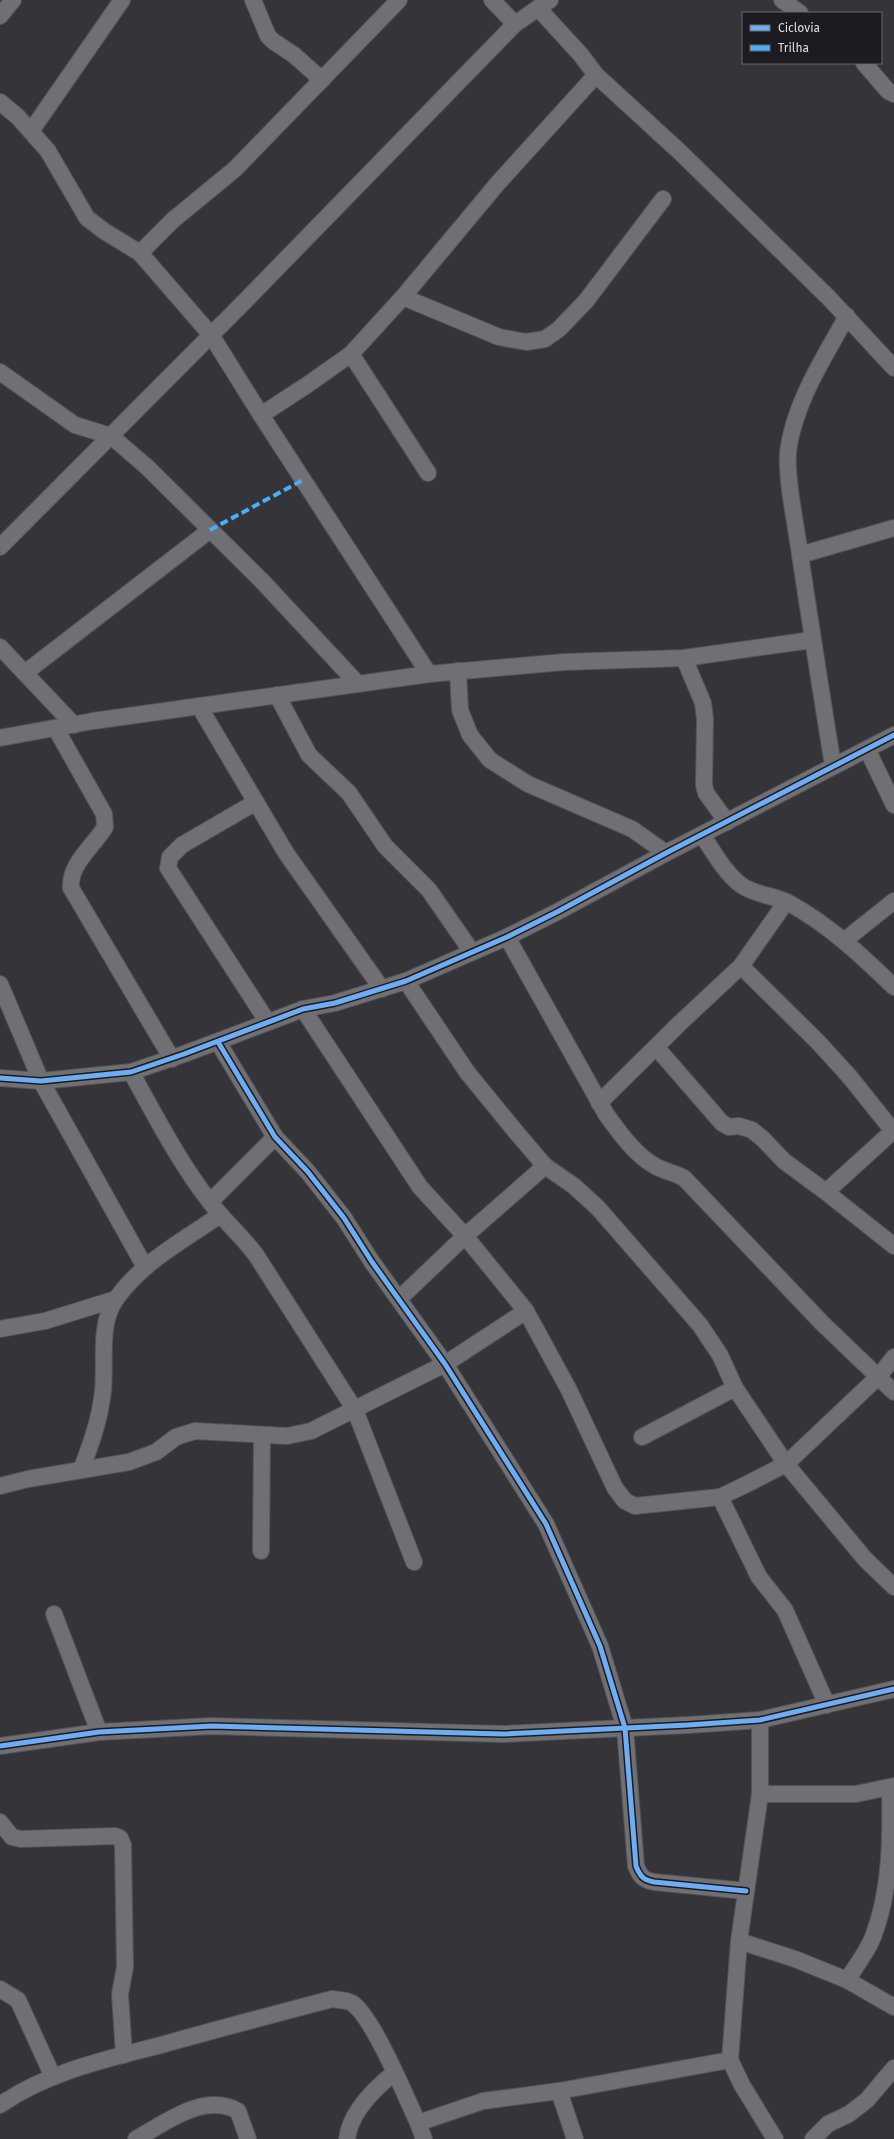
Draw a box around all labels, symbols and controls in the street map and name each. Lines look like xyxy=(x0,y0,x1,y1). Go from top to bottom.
legend xyxy=(742,12,882,64)
text: Ciclovia xyxy=(778,21,820,35)
text: Trilha xyxy=(778,41,809,55)

